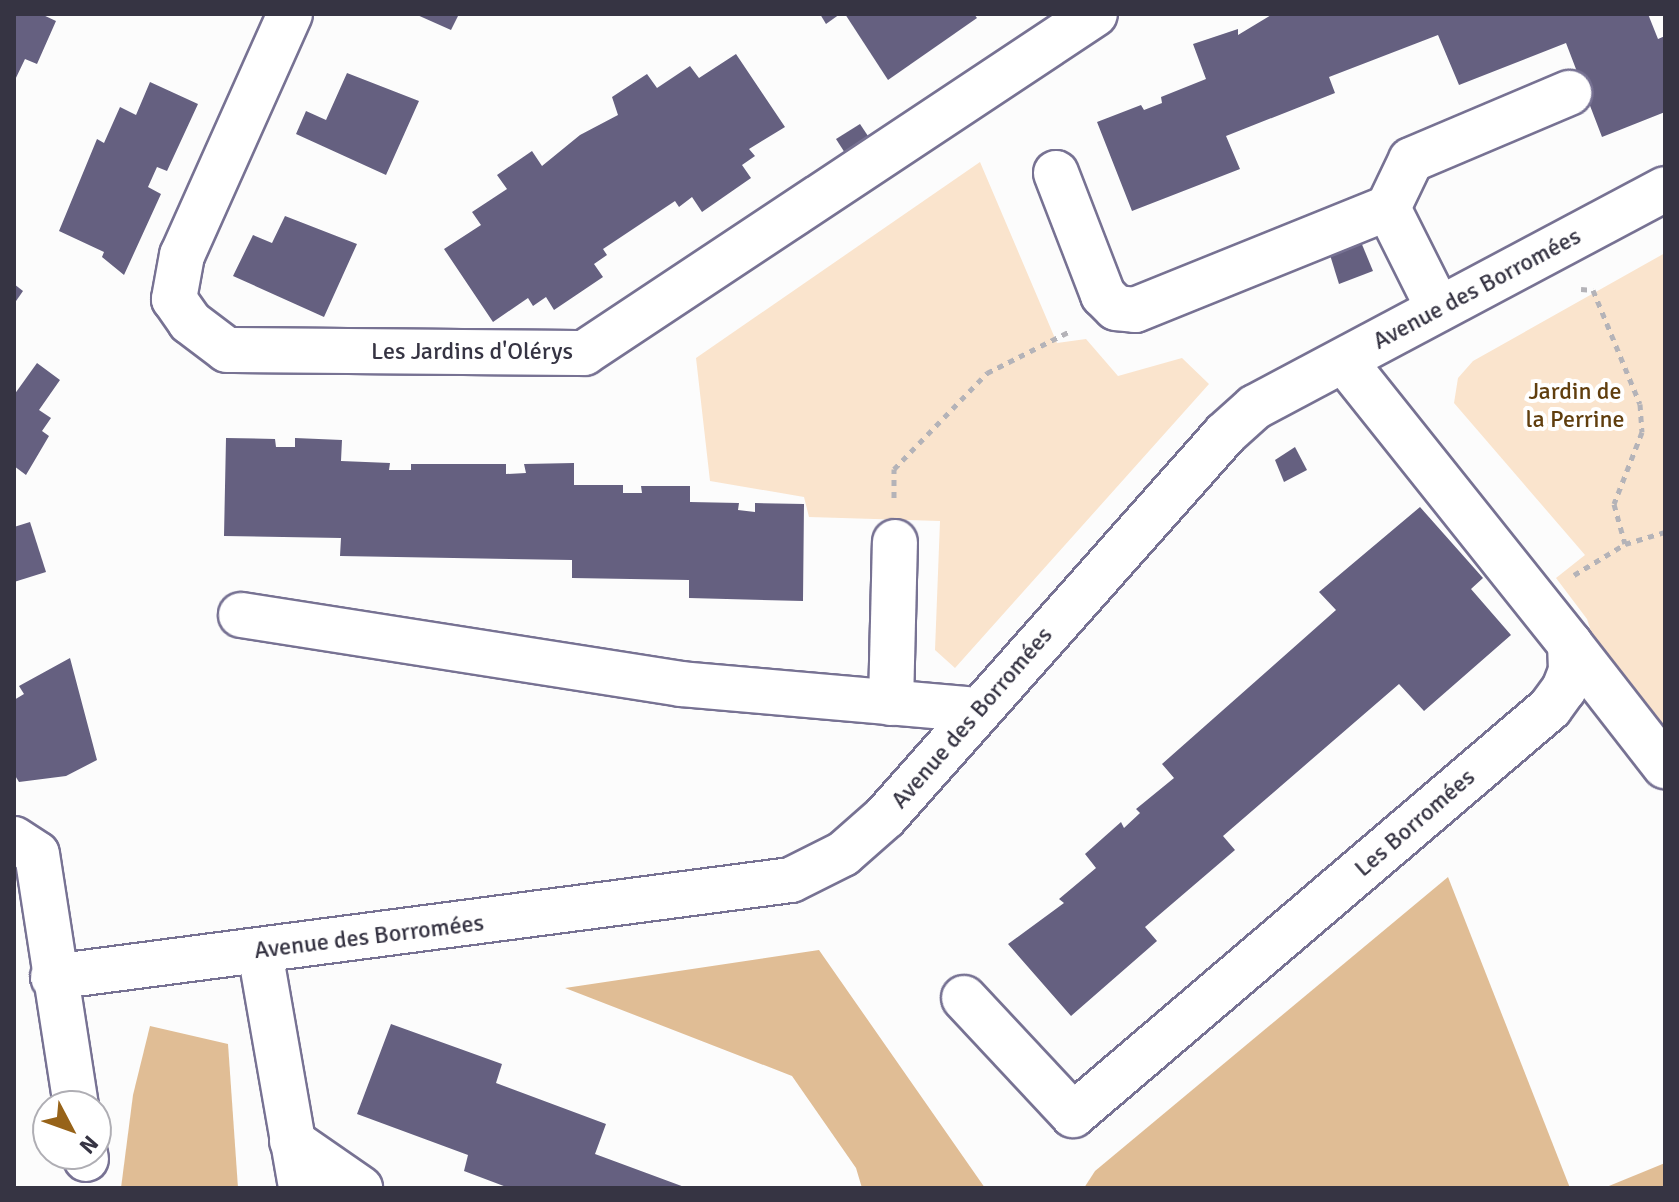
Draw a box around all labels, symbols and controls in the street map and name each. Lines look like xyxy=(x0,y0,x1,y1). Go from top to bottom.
street label: Avenue des Borromées xyxy=(1368,222,1586,356)
street label: Les Jardins d'Olérys xyxy=(371,338,573,366)
park label: Jardin de la Perrine xyxy=(1525,378,1625,434)
street label: Avenue des Borromées xyxy=(885,621,1059,815)
street label: Les Borromées xyxy=(1349,763,1481,883)
street label: Avenue des Borromées xyxy=(253,909,485,965)
north arrow xyxy=(32,1090,112,1170)
text: N xyxy=(74,1130,104,1159)

